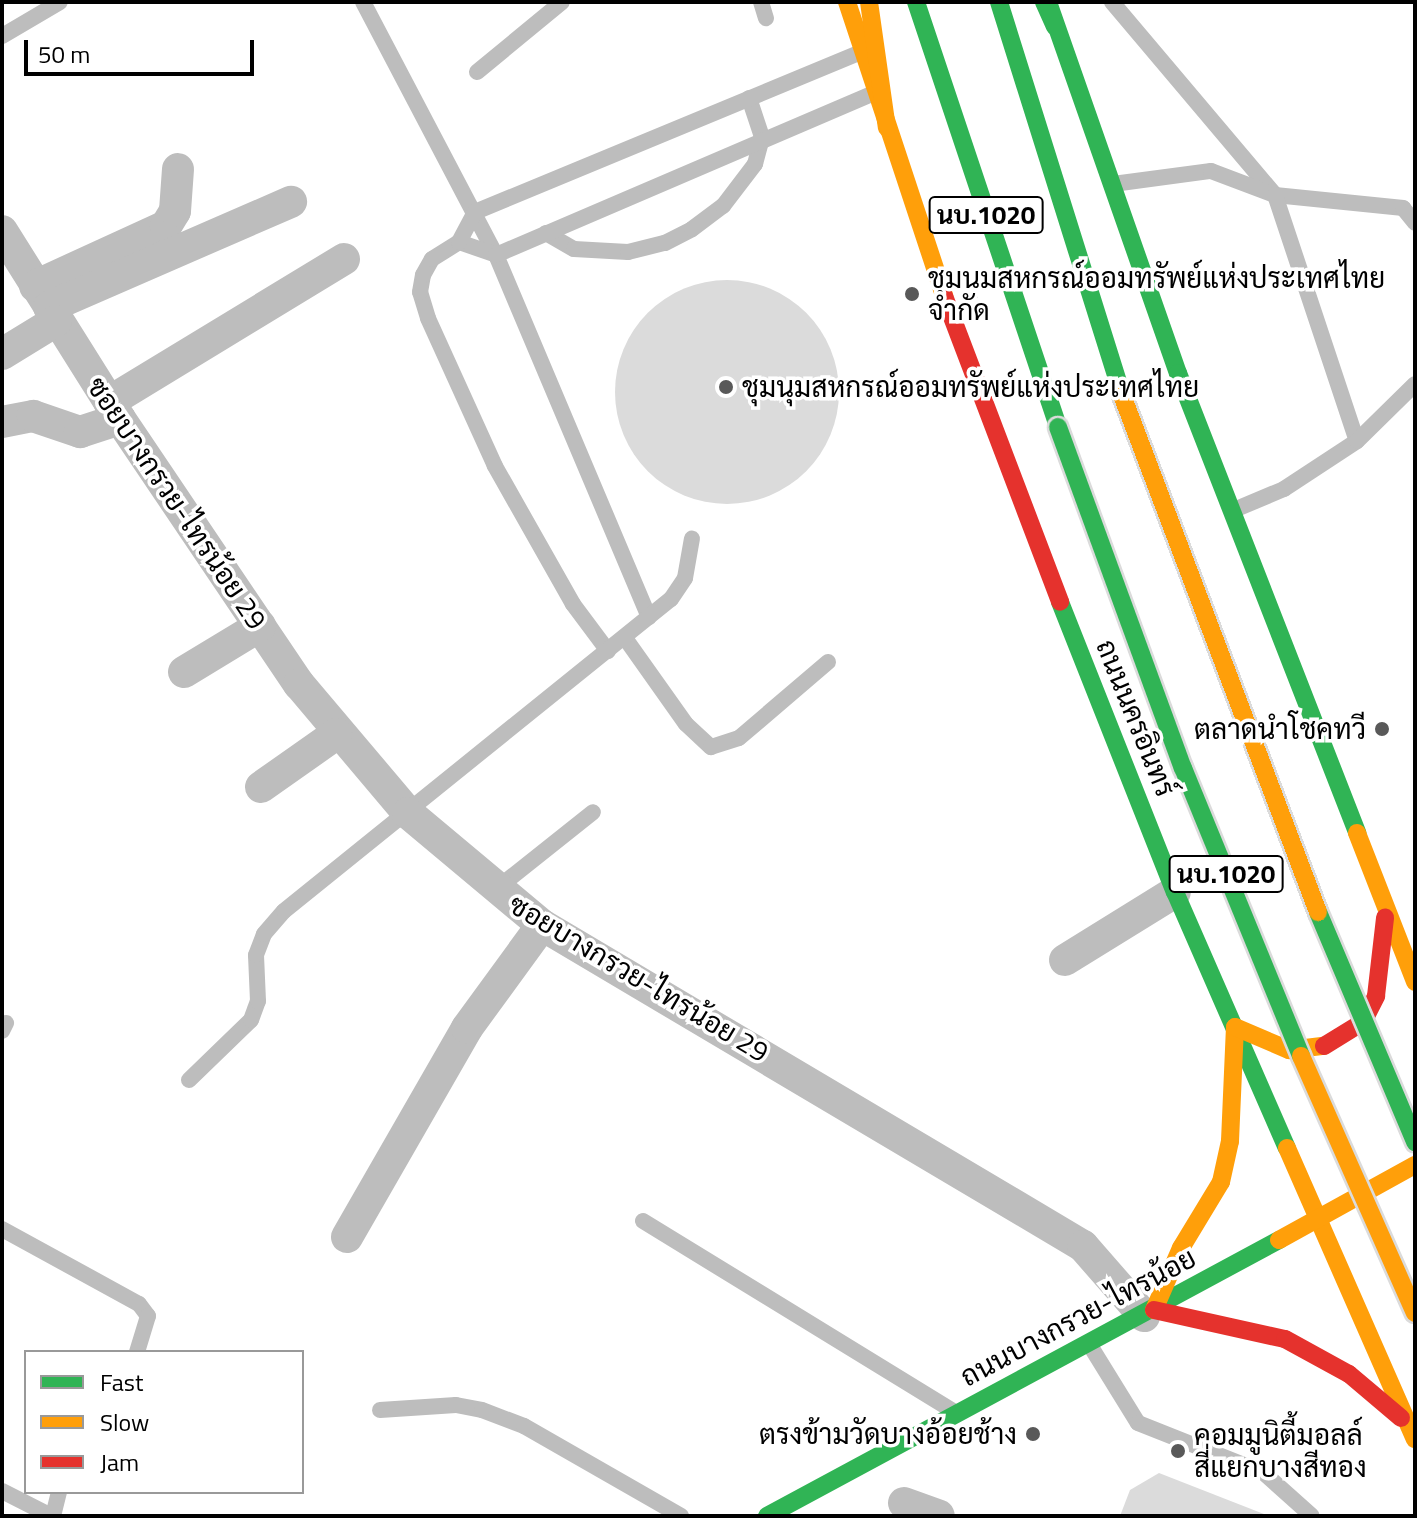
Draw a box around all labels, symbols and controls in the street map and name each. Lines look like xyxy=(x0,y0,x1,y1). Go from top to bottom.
scale bar xyxy=(28,24,258,74)
text: 50 m xyxy=(38,36,90,72)
road number: นบ.1020 xyxy=(928,193,1044,237)
place label: ชุมนุมสหกรณ์ออมทรัพย์แห่งประเทศไทย จำกัด xyxy=(928,261,1385,327)
marker: ชุมนุมสหกรณ์ออมทรัพย์แห่งประเทศไทย จำกัด xyxy=(903,285,921,303)
street label: ซอยบางกรวย-ไทรน้อย 29 xyxy=(80,370,274,636)
place label: ชุมนุมสหกรณ์ออมทรัพย์แห่งประเทศไทย xyxy=(742,370,1199,404)
marker: ชุมนุมสหกรณ์ออมทรัพย์แห่งประเทศไทย xyxy=(717,378,735,396)
street label: ถนนนครอินทร์ xyxy=(1089,635,1183,801)
place label: ตลาดนำโชคทวี xyxy=(1194,712,1366,746)
marker: ตลาดนำโชคทวี xyxy=(1373,720,1391,738)
road number: นบ.1020 xyxy=(1168,852,1284,896)
street label: ซอยบางกรวย-ไทรน้อย 29 xyxy=(503,887,775,1069)
street label: ถนนบางกรวย-ไทรน้อย xyxy=(955,1241,1201,1393)
legend xyxy=(24,1350,304,1494)
text: Fast xyxy=(100,1364,143,1400)
text: Slow xyxy=(100,1404,149,1440)
place label: ตรงข้ามวัดบางอ้อยช้าง xyxy=(759,1417,1017,1451)
place label: คอมมูนิตี้มอลล์ สี่แยกบางสีทอง xyxy=(1194,1418,1367,1484)
marker: ตรงข้ามวัดบางอ้อยช้าง xyxy=(1024,1425,1042,1443)
marker: คอมมูนิตี้มอลล์ สี่แยกบางสีทอง xyxy=(1169,1442,1187,1460)
text: Jam xyxy=(100,1444,139,1480)

